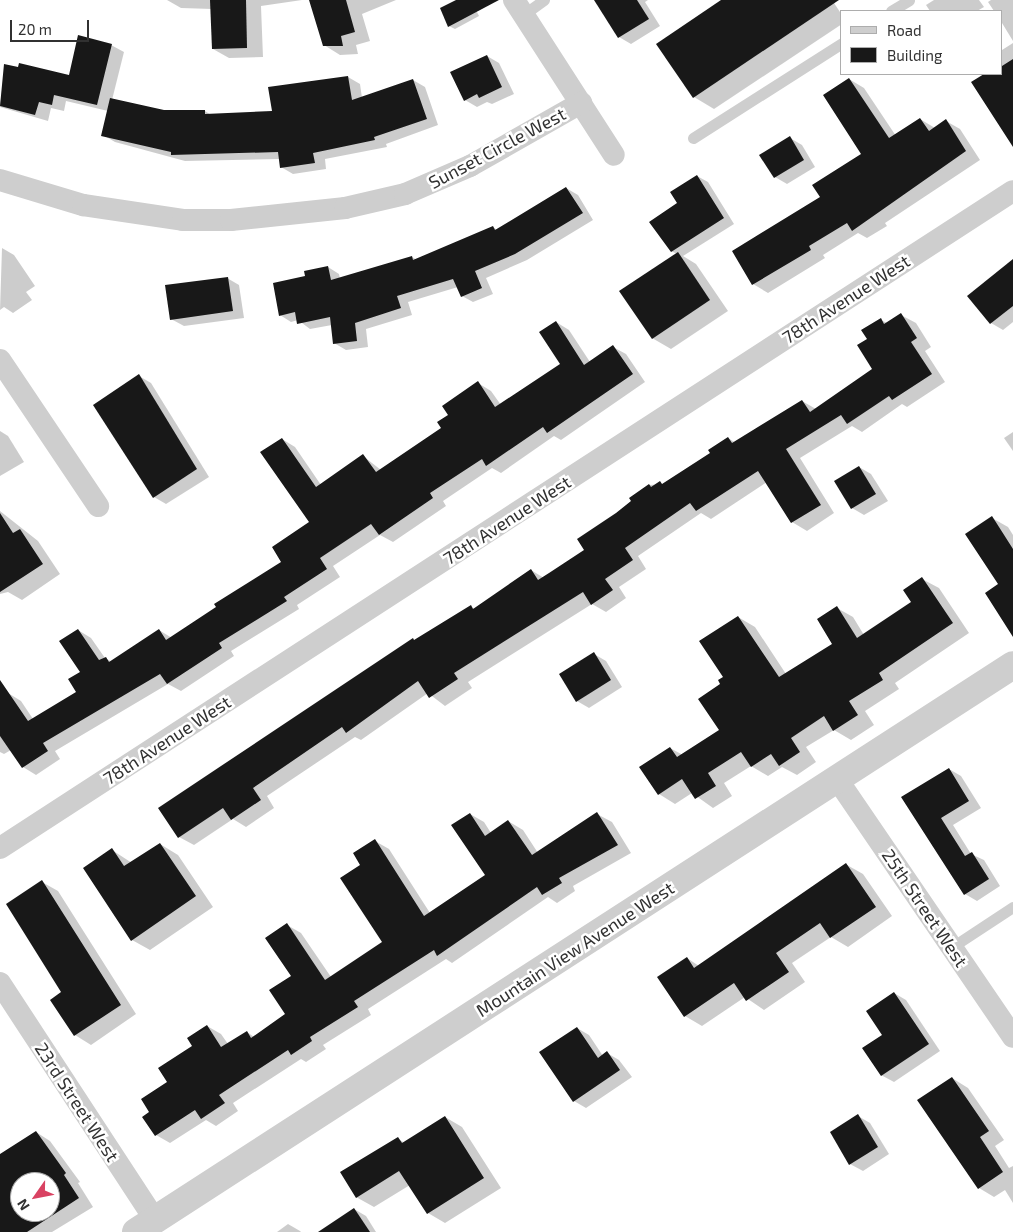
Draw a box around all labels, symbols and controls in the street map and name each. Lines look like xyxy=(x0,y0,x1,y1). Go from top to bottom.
scale bar xyxy=(12,10,91,42)
legend xyxy=(840,10,1003,75)
text: 20 m xyxy=(18,20,52,38)
text: Road xyxy=(887,21,922,39)
text: Building xyxy=(887,46,942,64)
street label: Sunset Circle West xyxy=(425,103,569,193)
street label: 78th Avenue West xyxy=(778,250,914,348)
street label: 78th Avenue West xyxy=(439,471,575,569)
street label: 78th Avenue West xyxy=(99,691,235,789)
street label: 25th Street West xyxy=(878,845,972,971)
street label: Mountain View Avenue West xyxy=(471,876,679,1022)
street label: 23rd Street West xyxy=(30,1038,124,1166)
north arrow xyxy=(10,1172,60,1222)
text: N xyxy=(13,1196,33,1214)

